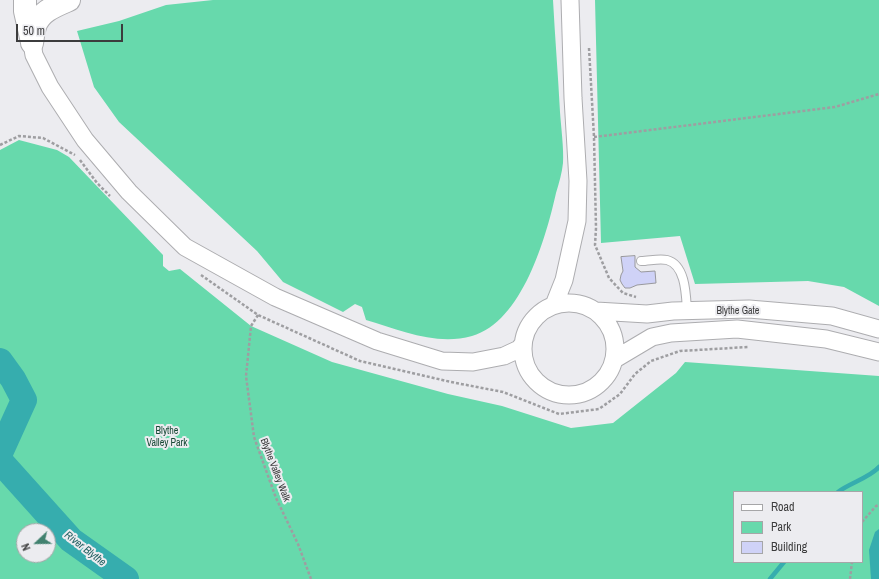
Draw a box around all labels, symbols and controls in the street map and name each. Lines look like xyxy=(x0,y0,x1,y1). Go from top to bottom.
scale bar xyxy=(18,16,125,42)
text: 50 m xyxy=(23,23,45,39)
street label: Blythe Gate xyxy=(717,305,759,317)
park label: Blythe Valley Park xyxy=(147,425,187,448)
street label: Blythe Valley Walk xyxy=(257,437,293,503)
legend xyxy=(733,491,863,563)
text: Road xyxy=(771,499,795,515)
text: Park xyxy=(771,519,791,535)
north arrow xyxy=(16,523,56,563)
water label: River Blythe xyxy=(62,529,108,569)
text: Building xyxy=(771,539,807,555)
text: N xyxy=(18,541,34,553)

